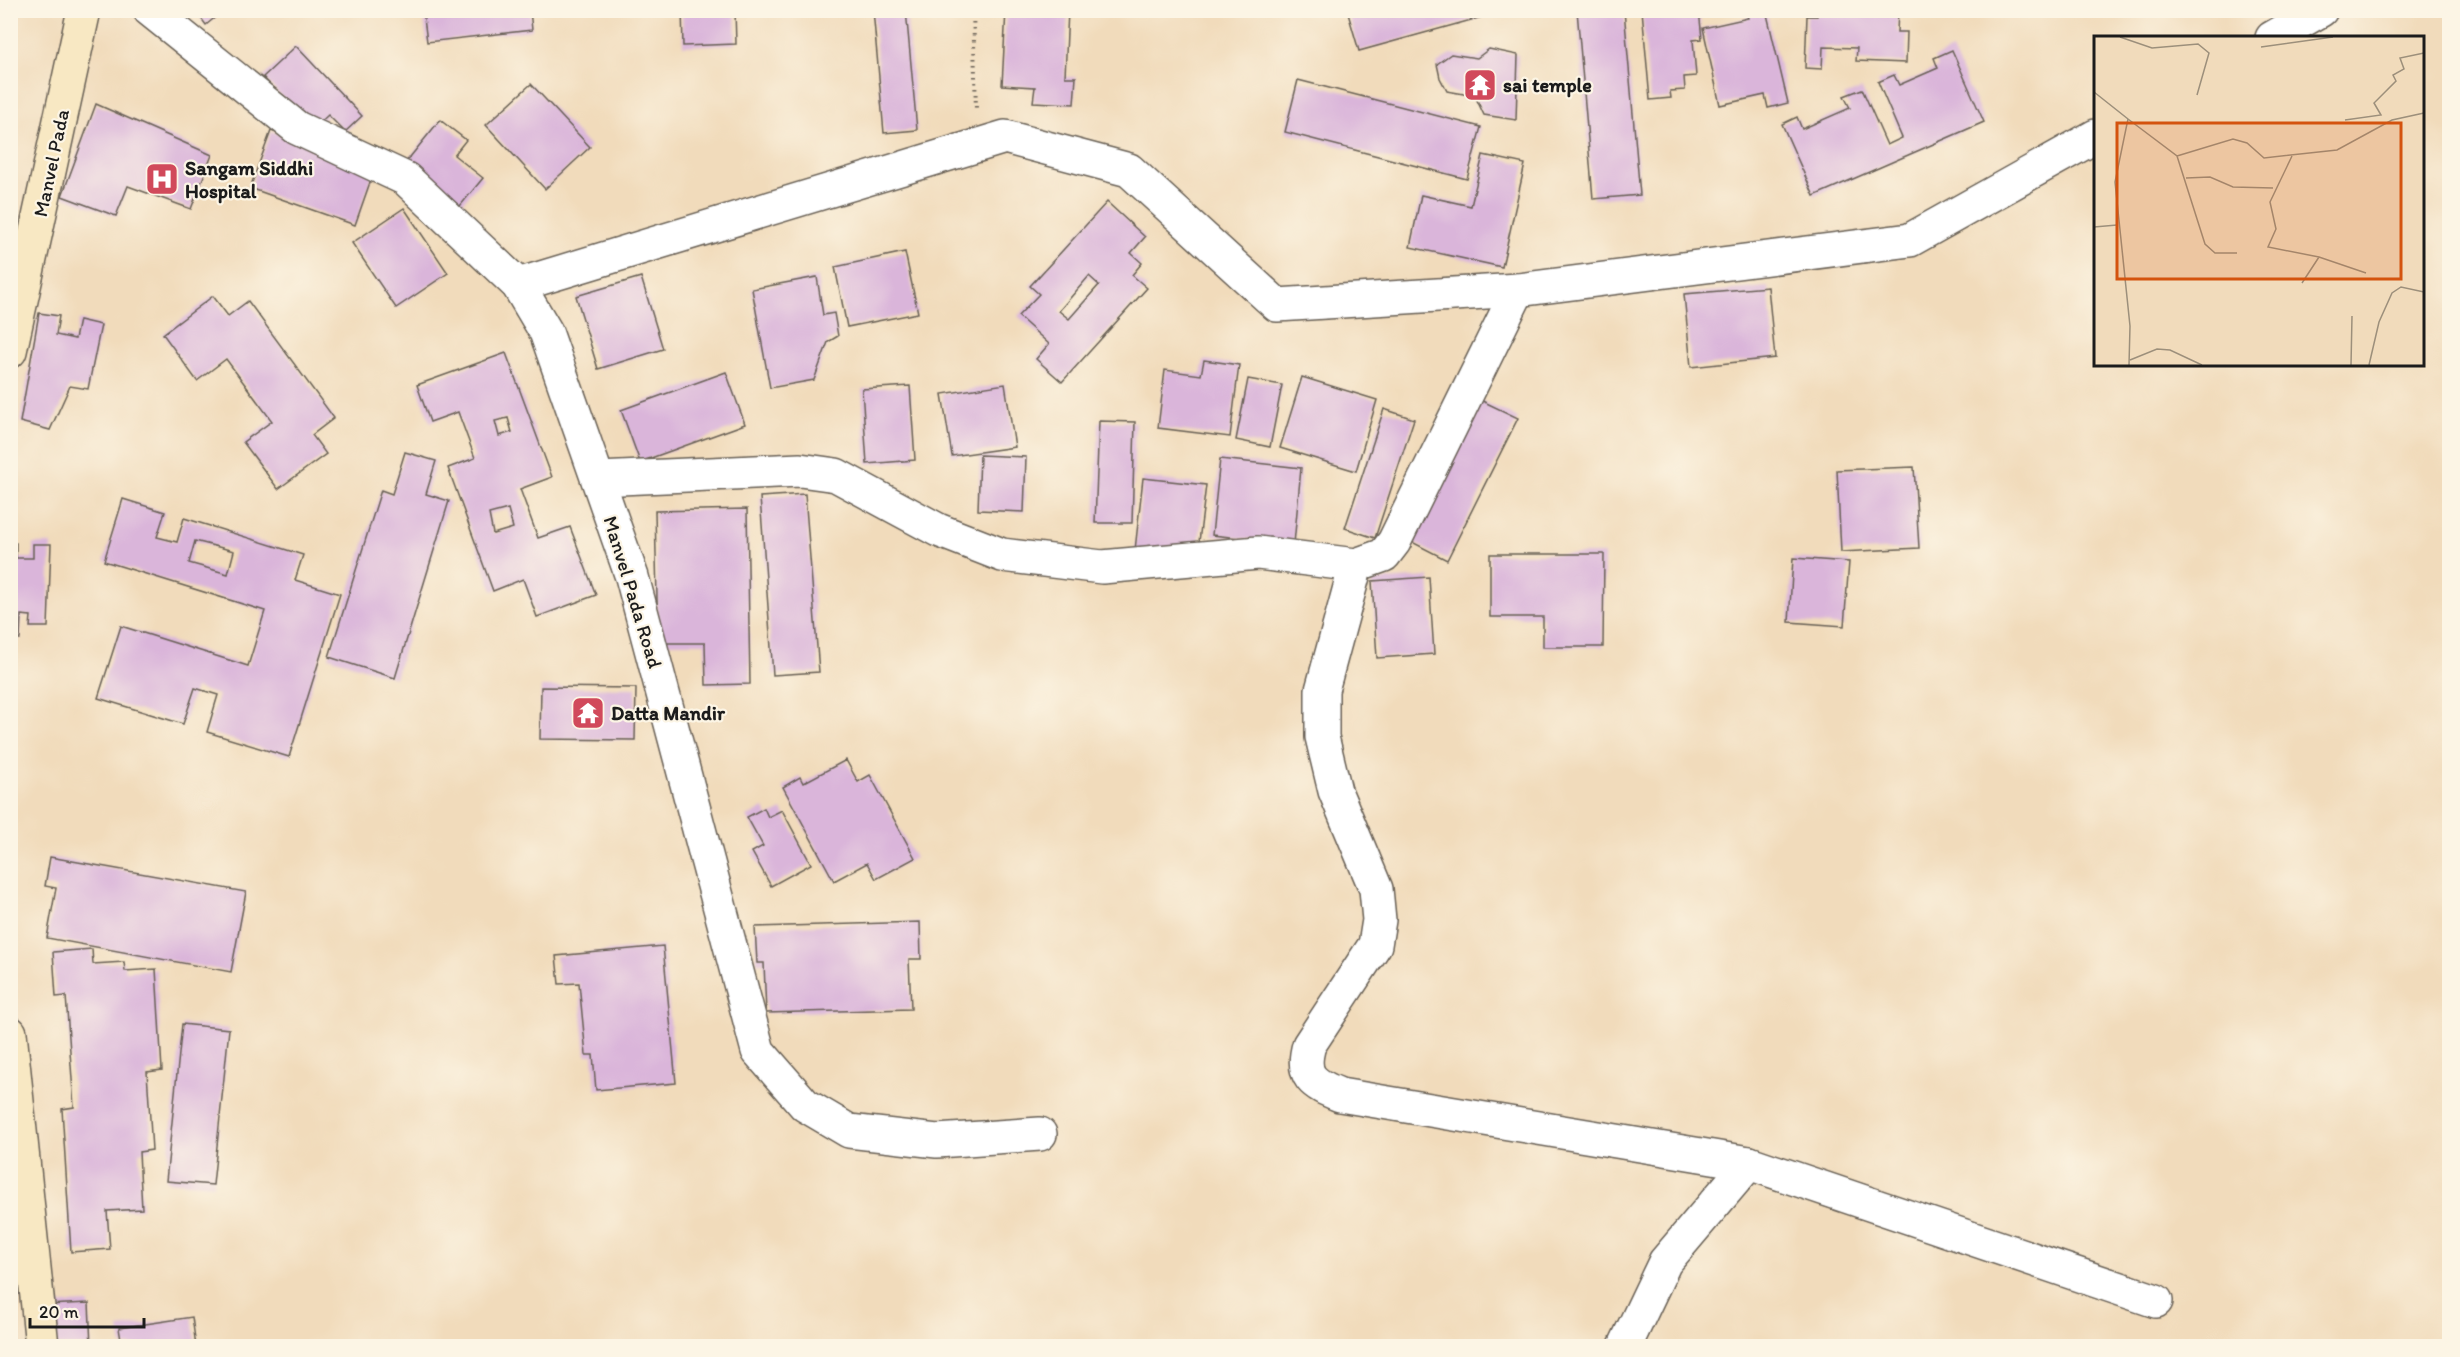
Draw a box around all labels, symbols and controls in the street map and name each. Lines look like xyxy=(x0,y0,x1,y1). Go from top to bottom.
inset map xyxy=(2094,36,2424,366)
temple icon: sai temple xyxy=(1462,67,1498,103)
place label: sai temple xyxy=(1503,73,1592,98)
street label: Manvel Pada xyxy=(28,106,74,219)
place label: Sangam Siddhi Hospital xyxy=(185,156,313,204)
hospital icon: Sangam Siddhi Hospital xyxy=(144,161,180,197)
street label: Manvel Pada Road xyxy=(598,513,668,671)
temple icon: Datta Mandir xyxy=(570,695,606,731)
place label: Datta Mandir xyxy=(611,701,726,725)
scale bar xyxy=(30,1291,144,1329)
text: 20 m xyxy=(39,1301,79,1323)

